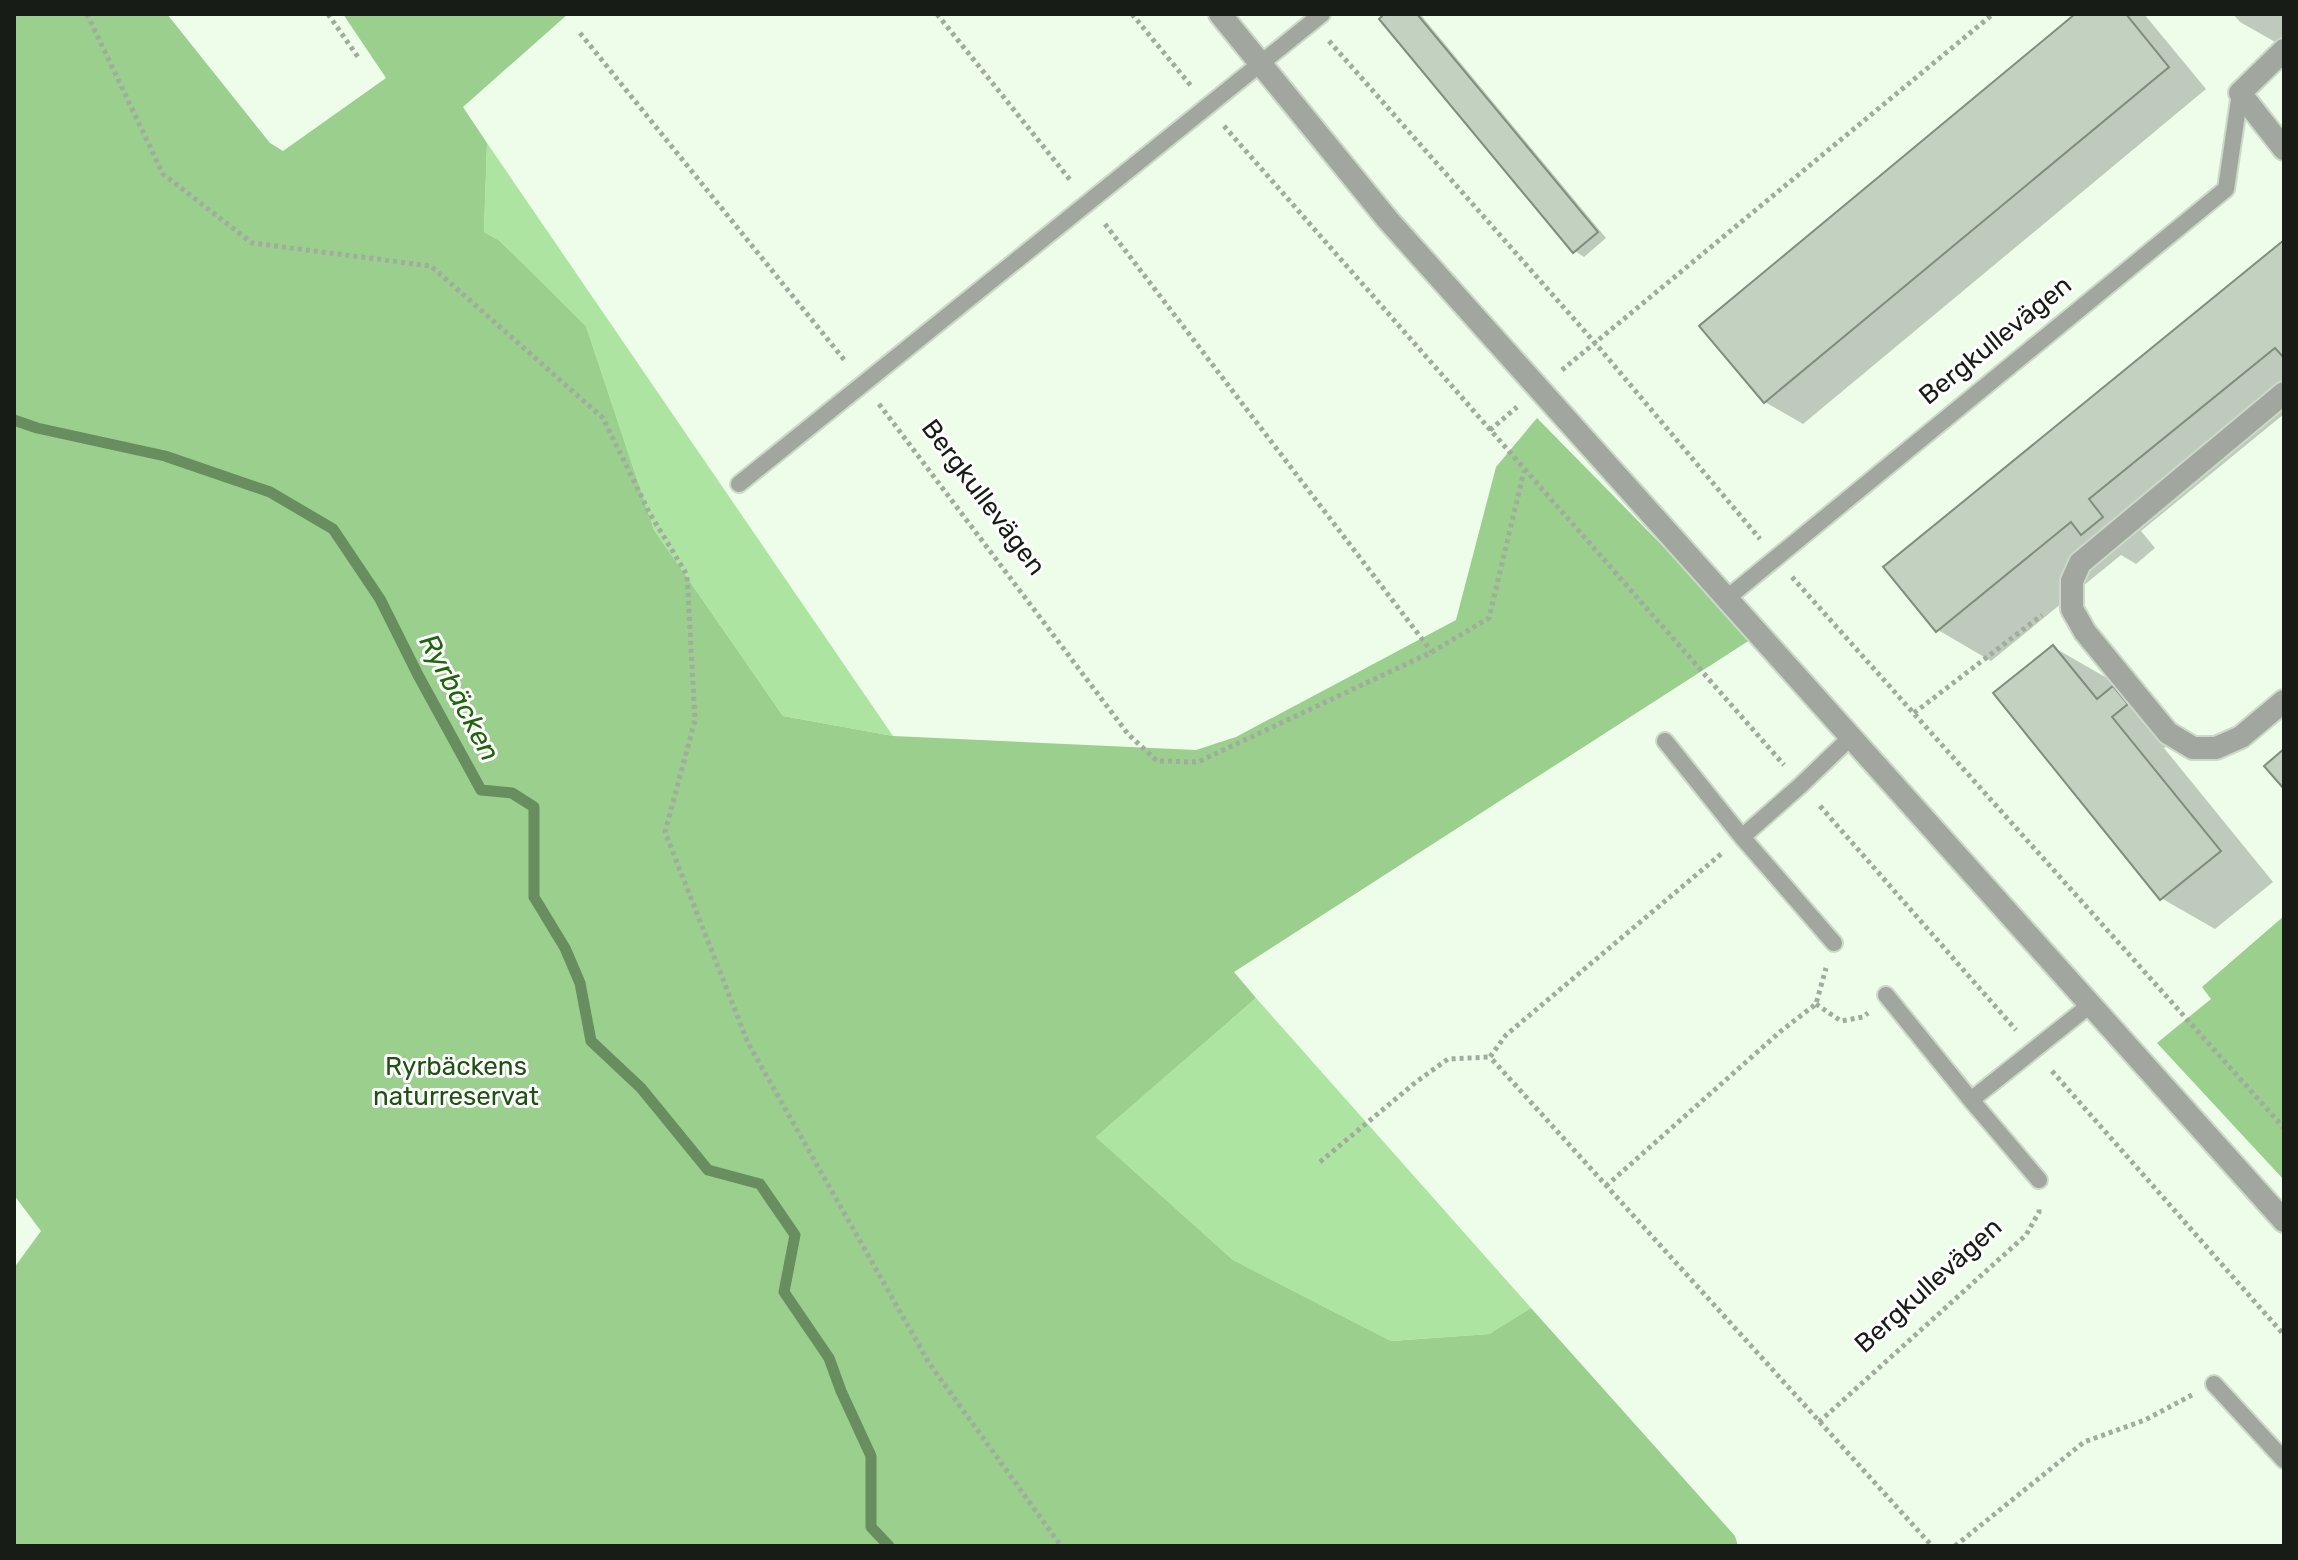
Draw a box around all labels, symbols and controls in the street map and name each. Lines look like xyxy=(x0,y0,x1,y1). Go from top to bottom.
street label: Bergkullevägen xyxy=(1913,270,2078,411)
street label: Bergkullevägen xyxy=(915,413,1052,581)
water label: Ryrbäcken xyxy=(412,628,507,767)
park label: Ryrbäckens naturreservat xyxy=(373,1051,539,1112)
street label: Bergkullevägen xyxy=(1849,1211,2008,1359)

